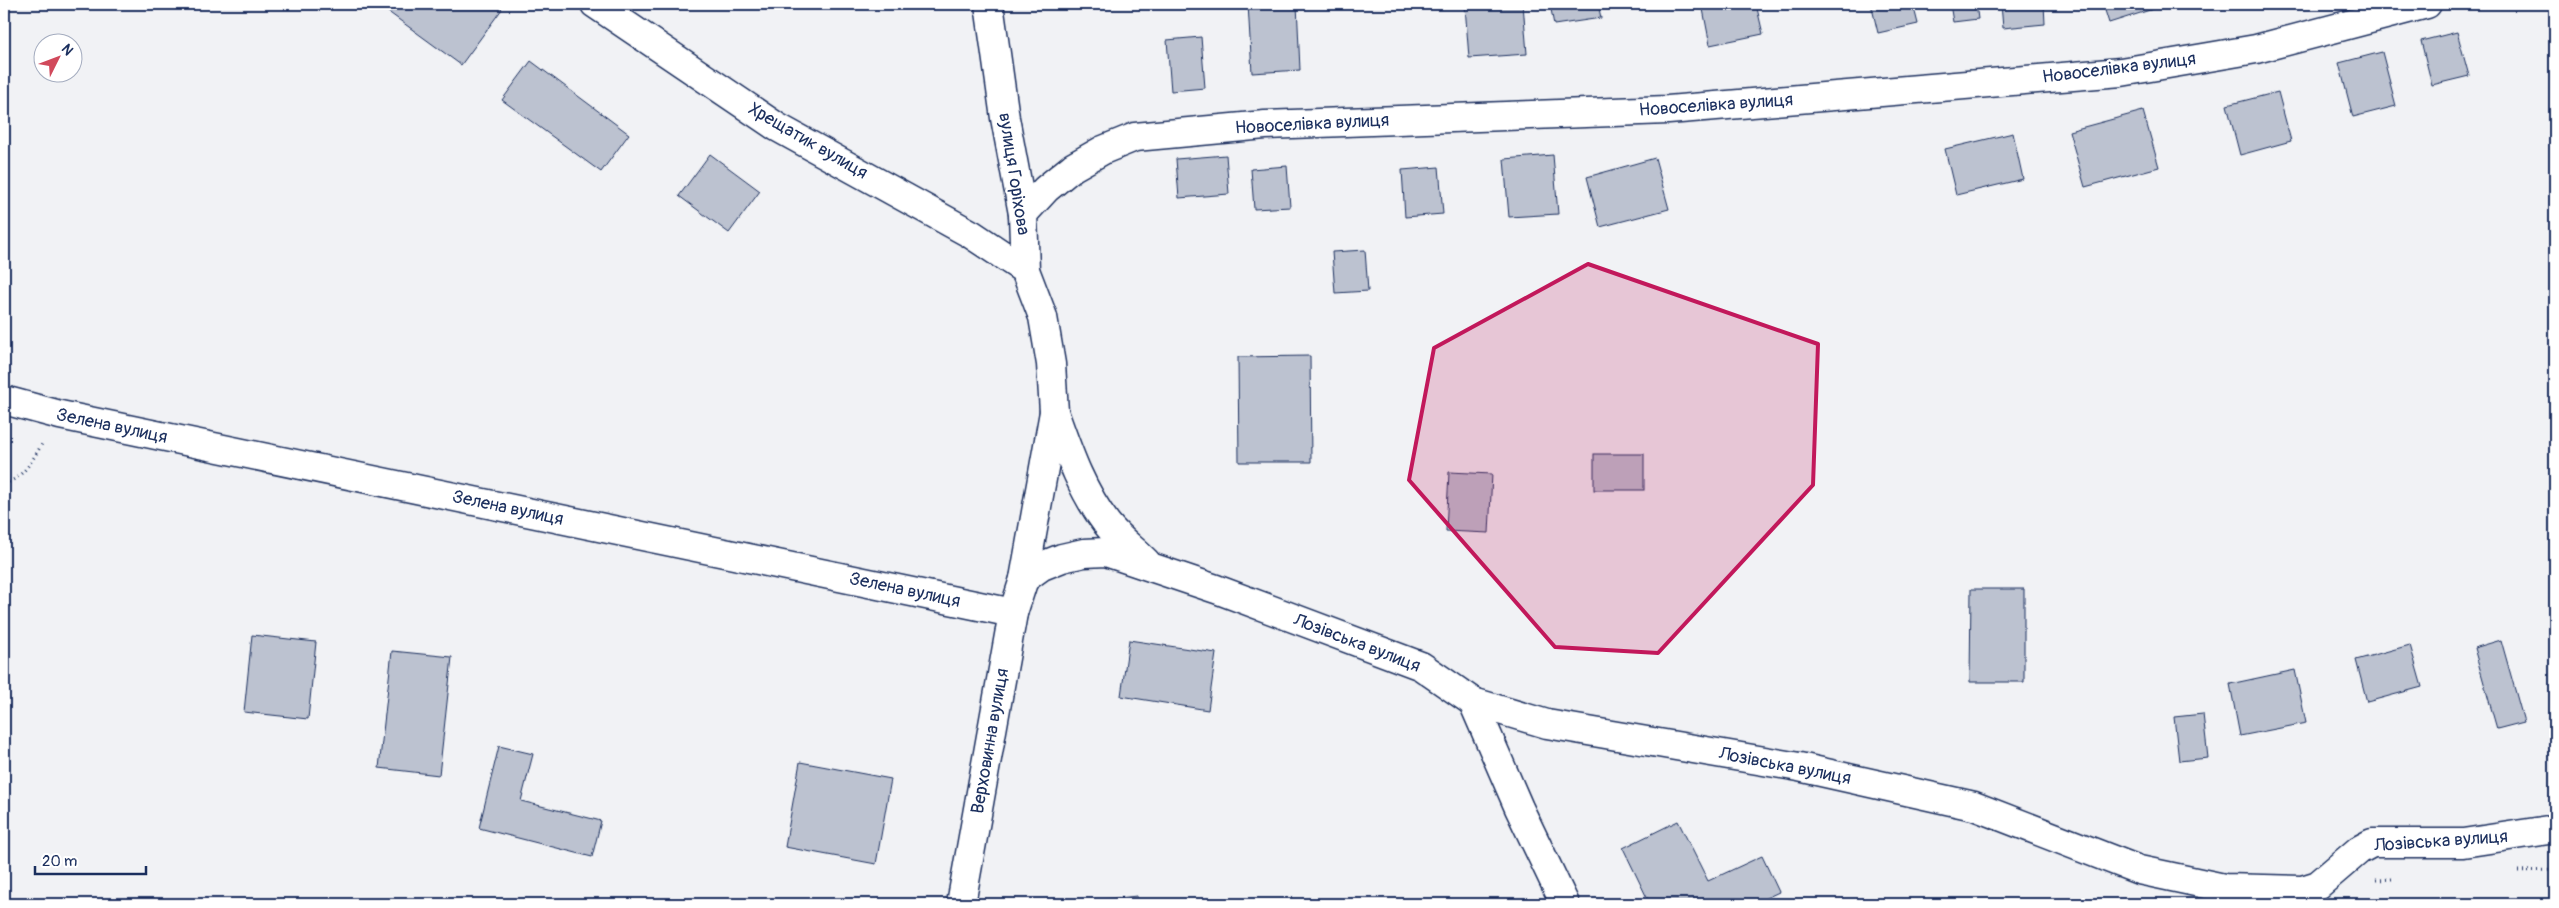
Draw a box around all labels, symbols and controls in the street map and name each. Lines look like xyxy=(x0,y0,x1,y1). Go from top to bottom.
north arrow xyxy=(32,32,82,82)
text: N xyxy=(58,40,77,59)
street label: Новоселівка вулиця xyxy=(2041,47,2197,89)
street label: Новоселівка вулиця xyxy=(1638,88,1794,122)
street label: Хрещатик вулиця xyxy=(744,98,872,184)
street label: Новоселівка вулиця xyxy=(1234,108,1390,140)
street label: вулиця Горіхова xyxy=(993,111,1035,237)
street label: Зелена вулиця xyxy=(54,403,170,449)
street label: Зелена вулиця xyxy=(450,485,566,531)
street label: Зелена вулиця xyxy=(847,567,963,613)
street label: Лозівська вулиця xyxy=(1289,608,1424,678)
street label: Верховинна вулиця xyxy=(966,667,1014,815)
street label: Лозівська вулиця xyxy=(1716,742,1853,790)
street label: Лозівська вулиця xyxy=(2372,825,2509,857)
scale bar xyxy=(35,843,146,875)
text: 20 m xyxy=(42,852,77,871)

